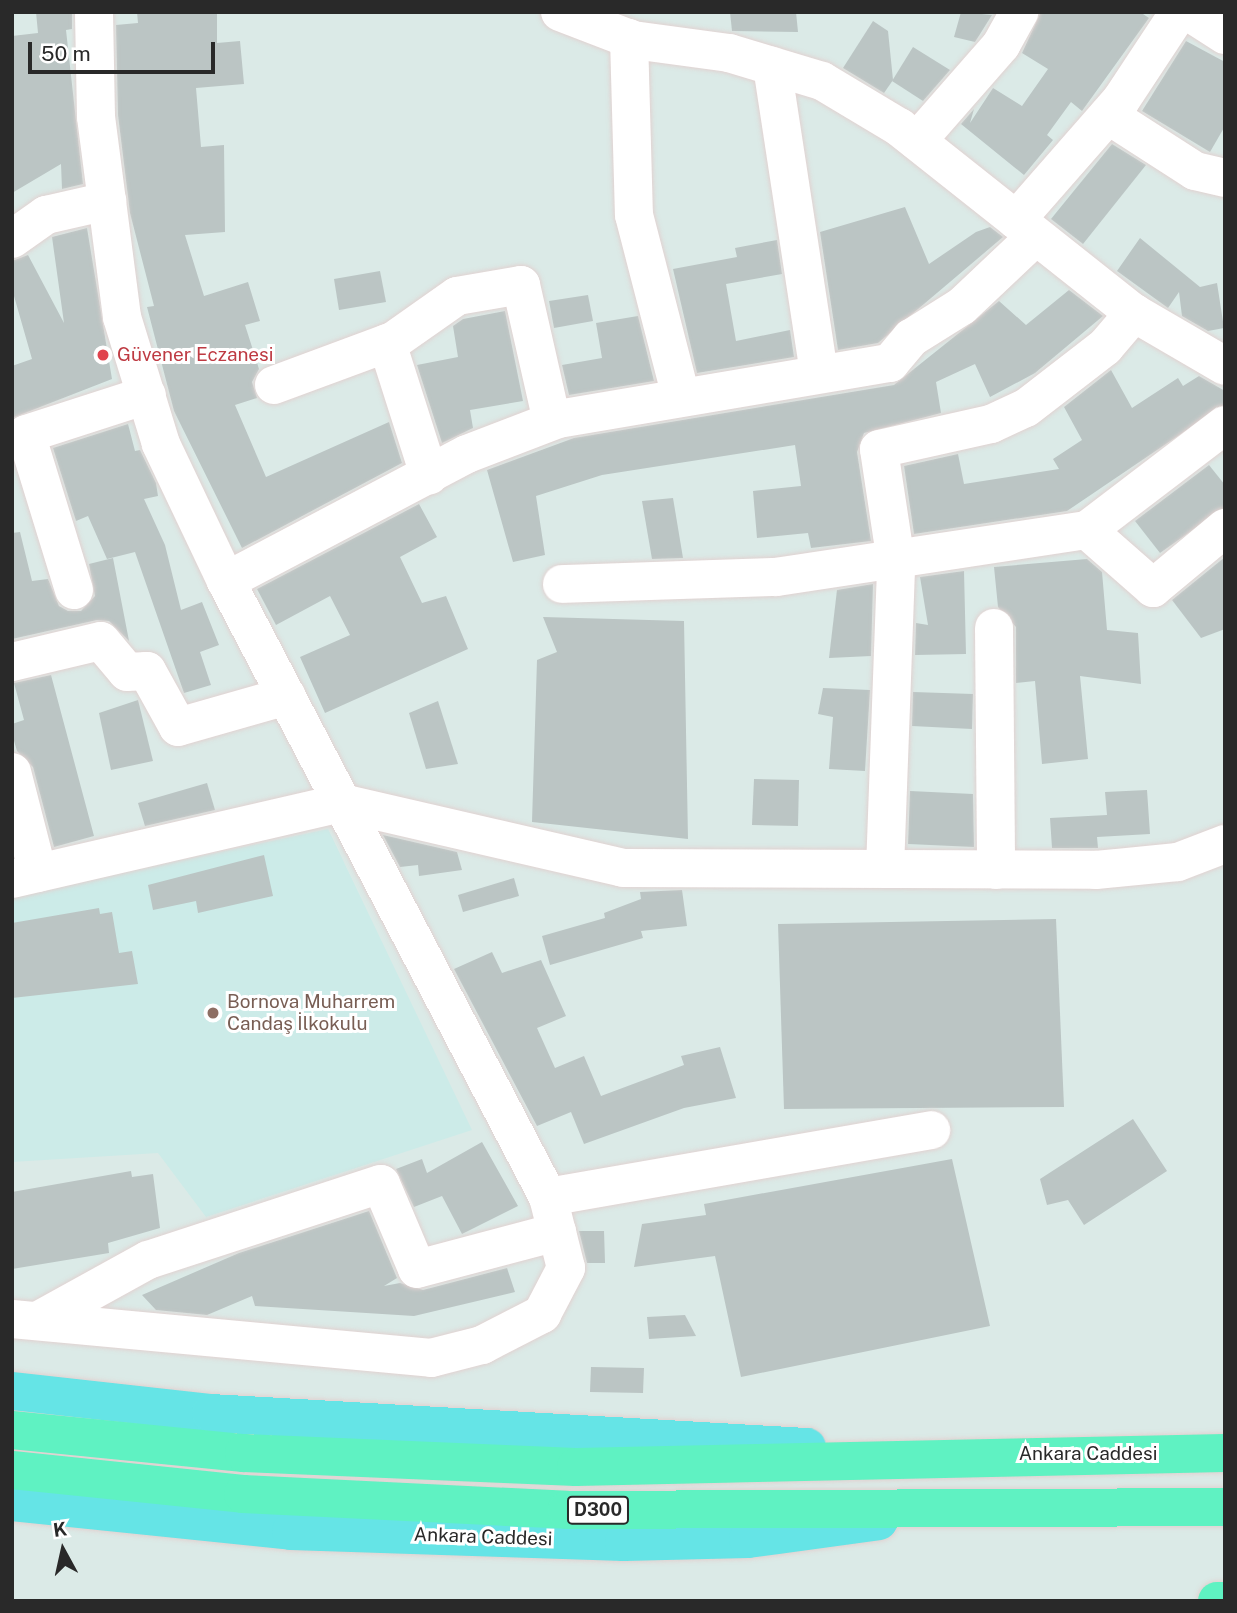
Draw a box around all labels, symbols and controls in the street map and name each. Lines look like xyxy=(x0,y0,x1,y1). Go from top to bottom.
scale bar xyxy=(32,28,219,72)
text: 50 m xyxy=(41,41,91,66)
place label: Güvener Eczanesi xyxy=(117,344,273,366)
marker: Güvener Eczanesi xyxy=(95,347,111,363)
place label: Bornova Muharrem Candaş İlkokulu xyxy=(227,991,395,1035)
marker: Bornova Muharrem Candaş İlkokulu xyxy=(205,1005,221,1021)
street label: Ankara Caddesi xyxy=(1019,1443,1157,1465)
road number: D300 xyxy=(566,1496,630,1525)
north arrow xyxy=(28,1515,98,1585)
text: K xyxy=(52,1517,68,1541)
street label: Ankara Caddesi xyxy=(413,1523,553,1551)

